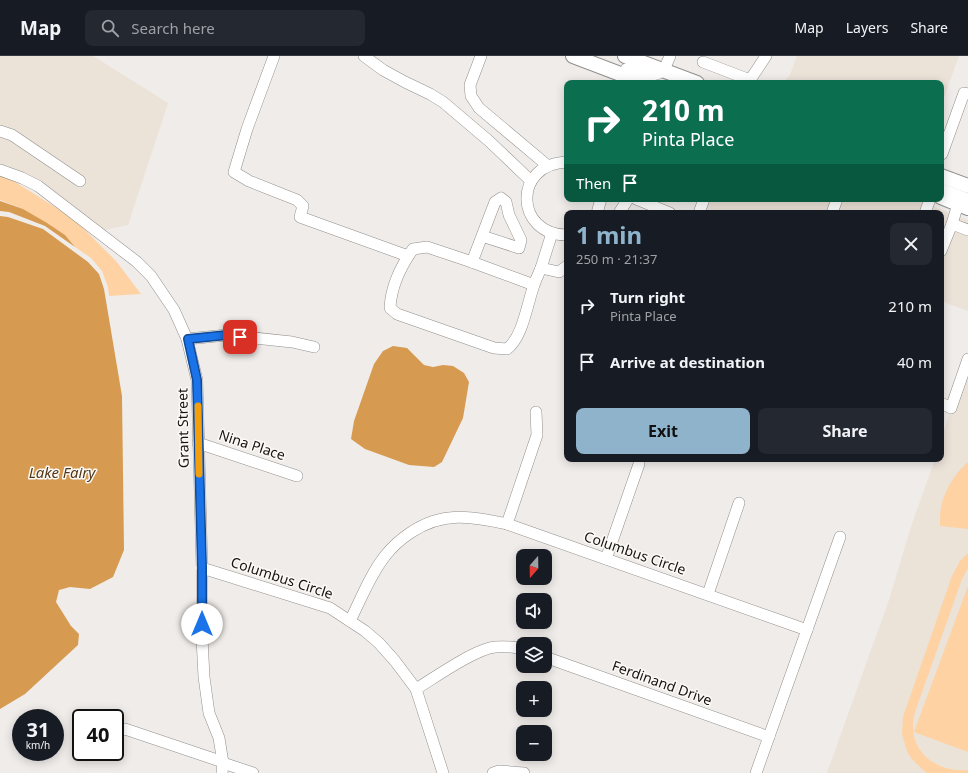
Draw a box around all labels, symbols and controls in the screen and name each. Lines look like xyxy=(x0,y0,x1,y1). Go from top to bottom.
search box xyxy=(85,10,365,46)
text: Map xyxy=(20,15,61,41)
icon: search xyxy=(99,17,121,39)
text: Search here xyxy=(131,18,215,38)
text: Map xyxy=(795,18,824,37)
text: Layers xyxy=(846,18,888,37)
text: Share xyxy=(910,18,948,37)
text: 210 m xyxy=(642,91,725,129)
icon: right xyxy=(576,96,628,148)
text: Pinta Place xyxy=(642,127,734,151)
icon: arrive xyxy=(619,172,641,194)
text: Then xyxy=(576,173,611,193)
text: 1 min xyxy=(576,218,642,251)
button: close xyxy=(890,223,932,265)
text: 250 m · 21:37 xyxy=(576,250,657,268)
text: Turn right xyxy=(610,287,685,307)
icon: right xyxy=(576,295,598,317)
text: 210 m xyxy=(888,296,932,316)
text: Pinta Place xyxy=(610,307,677,325)
pin xyxy=(223,320,257,354)
icon: arrive xyxy=(229,326,251,348)
icon: arrive xyxy=(576,351,598,373)
text: Arrive at destination xyxy=(610,352,765,372)
text: 40 m xyxy=(897,352,932,372)
street label: Grant Street xyxy=(172,388,193,468)
button: Exit xyxy=(576,408,750,454)
button: Share xyxy=(758,408,932,454)
street label: Nina Place xyxy=(216,425,288,464)
water label: Lake Fairy xyxy=(29,462,96,482)
street label: Columbus Circle xyxy=(582,526,689,579)
north arrow xyxy=(516,549,552,585)
map controls xyxy=(516,549,552,761)
street label: Columbus Circle xyxy=(229,552,336,603)
button: sound xyxy=(516,593,552,629)
position arrow xyxy=(181,603,223,645)
button: layers xyxy=(516,637,552,673)
street label: Ferdinand Drive xyxy=(610,656,715,709)
button: + xyxy=(516,681,552,717)
speed limit sign: 40 xyxy=(72,709,124,761)
text: 31 xyxy=(27,716,49,743)
button: − xyxy=(516,725,552,761)
text: km/h xyxy=(26,738,50,752)

